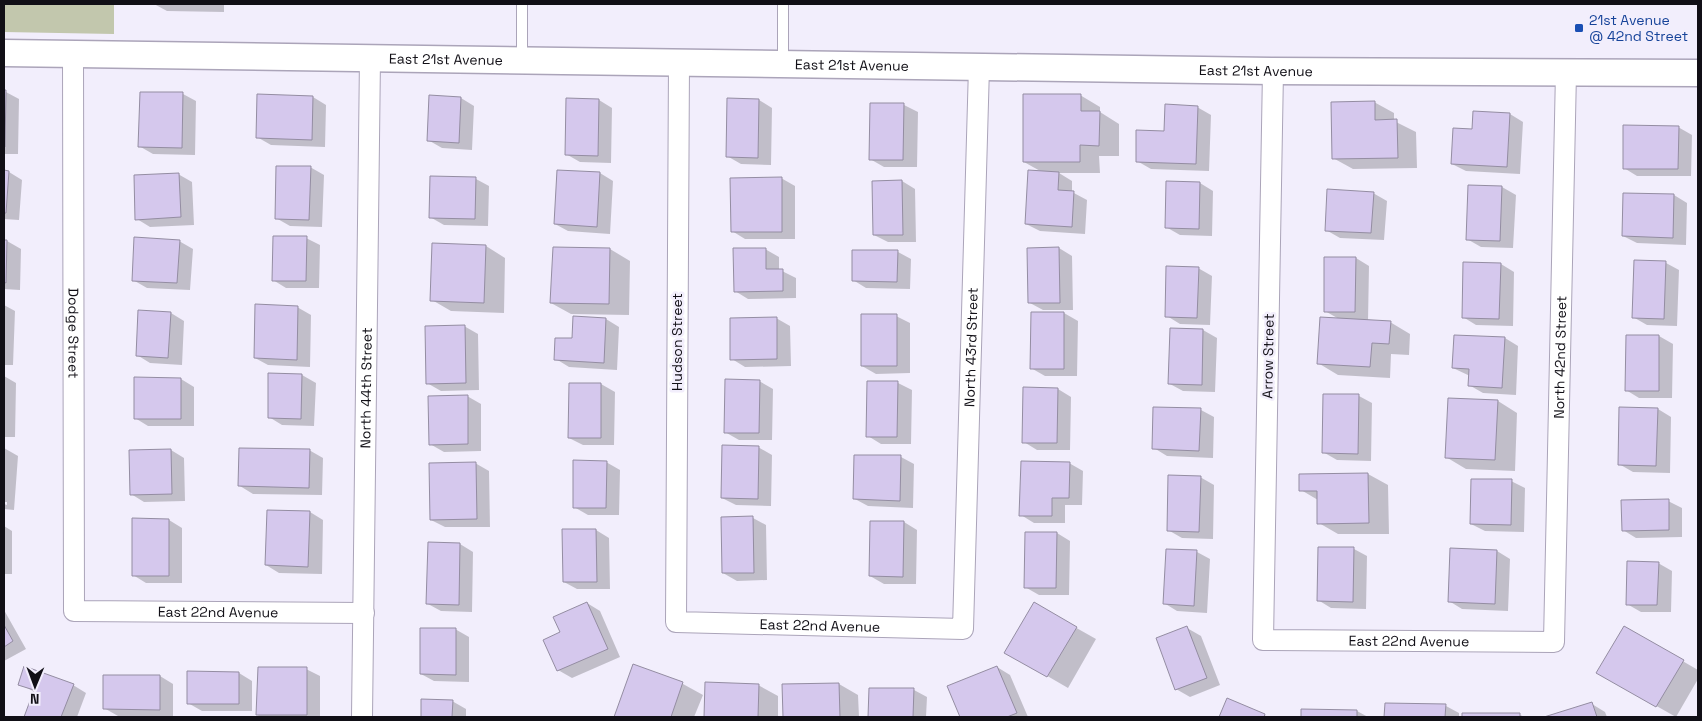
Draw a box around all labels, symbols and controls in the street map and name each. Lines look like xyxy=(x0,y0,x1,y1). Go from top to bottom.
place label: 21st Avenue @ 42nd Street xyxy=(1589,11,1688,45)
marker: 21st Avenue @ 42nd Street xyxy=(1573,22,1585,34)
street label: East 21st Avenue xyxy=(389,49,503,69)
street label: East 21st Avenue xyxy=(795,55,909,75)
street label: East 21st Avenue xyxy=(1199,61,1313,80)
street label: North 43rd Street xyxy=(960,287,982,407)
street label: Dodge Street xyxy=(64,288,83,378)
street label: Hudson Street xyxy=(668,293,686,391)
street label: North 42nd Street xyxy=(1550,295,1570,419)
street label: Arrow Street xyxy=(1258,313,1278,399)
street label: North 44th Street xyxy=(356,327,376,449)
street label: East 22nd Avenue xyxy=(158,603,278,621)
street label: East 22nd Avenue xyxy=(759,615,880,636)
street label: East 22nd Avenue xyxy=(1349,632,1469,650)
north arrow xyxy=(10,661,60,711)
text: N xyxy=(30,690,40,708)

